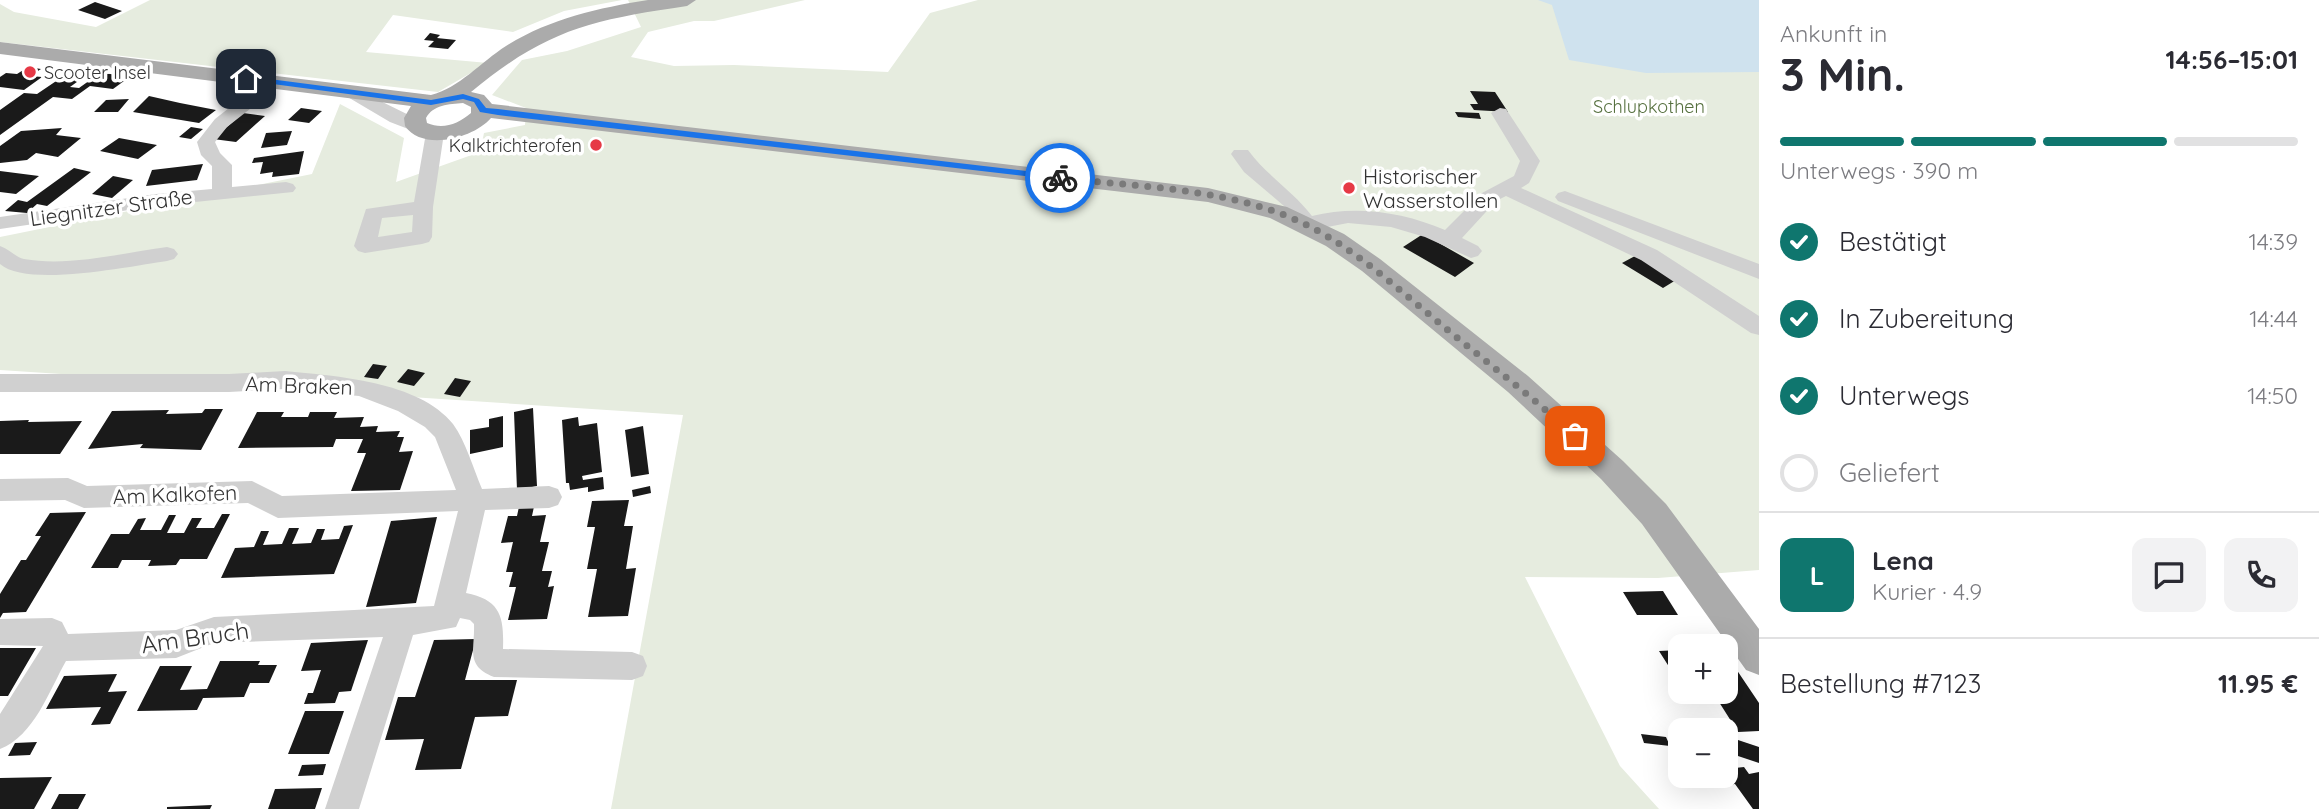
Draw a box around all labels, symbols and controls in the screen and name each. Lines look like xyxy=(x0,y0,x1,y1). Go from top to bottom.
text: Ankunft in xyxy=(1780,19,1887,48)
text: 14:56–15:01 xyxy=(2166,43,2298,76)
text: 3 Min. xyxy=(1780,45,1905,103)
pin xyxy=(216,49,276,109)
icon: home xyxy=(227,60,265,98)
place label: Scooter Insel xyxy=(44,61,151,84)
marker: Scooter Insel xyxy=(22,64,38,80)
park label: Schlupkothen xyxy=(1593,95,1705,118)
place label: Kalktrichterofen xyxy=(449,134,582,157)
marker: Kalktrichterofen xyxy=(588,137,604,153)
courier xyxy=(1025,143,1095,213)
text: Unterwegs · 390 m xyxy=(1780,156,1978,185)
icon: bike xyxy=(1041,159,1079,197)
place label: Historischer Wasserstollen xyxy=(1363,163,1498,213)
marker: Historischer Wasserstollen xyxy=(1341,180,1357,196)
street label: Liegnitzer Straße xyxy=(28,183,194,231)
icon: check xyxy=(1780,223,1818,261)
text: Bestätigt xyxy=(1839,225,1947,258)
text: 14:39 xyxy=(2249,227,2298,256)
icon: check xyxy=(1780,300,1818,338)
text: In Zubereitung xyxy=(1839,302,2014,335)
text: 14:44 xyxy=(2249,304,2298,333)
street label: Am Braken xyxy=(245,370,353,400)
icon: check xyxy=(1780,377,1818,415)
text: Unterwegs xyxy=(1839,379,1970,412)
text: 14:50 xyxy=(2247,381,2298,410)
pin xyxy=(1545,406,1605,466)
icon: bag xyxy=(1556,417,1594,455)
text: Geliefert xyxy=(1839,456,1940,489)
street label: Am Kalkofen xyxy=(112,479,238,509)
button: chat xyxy=(2132,538,2206,612)
button: phone xyxy=(2224,538,2298,612)
text: Lena xyxy=(1872,544,1934,577)
text: L xyxy=(1810,559,1824,592)
text: Kurier · 4.9 xyxy=(1872,577,1982,606)
street label: Am Bruch xyxy=(139,615,251,659)
map controls xyxy=(1668,634,1738,788)
button: + xyxy=(1668,634,1738,704)
text: Bestellung #7123 xyxy=(1780,667,1981,700)
text: 11.95 € xyxy=(2218,667,2298,700)
button: − xyxy=(1668,718,1738,788)

